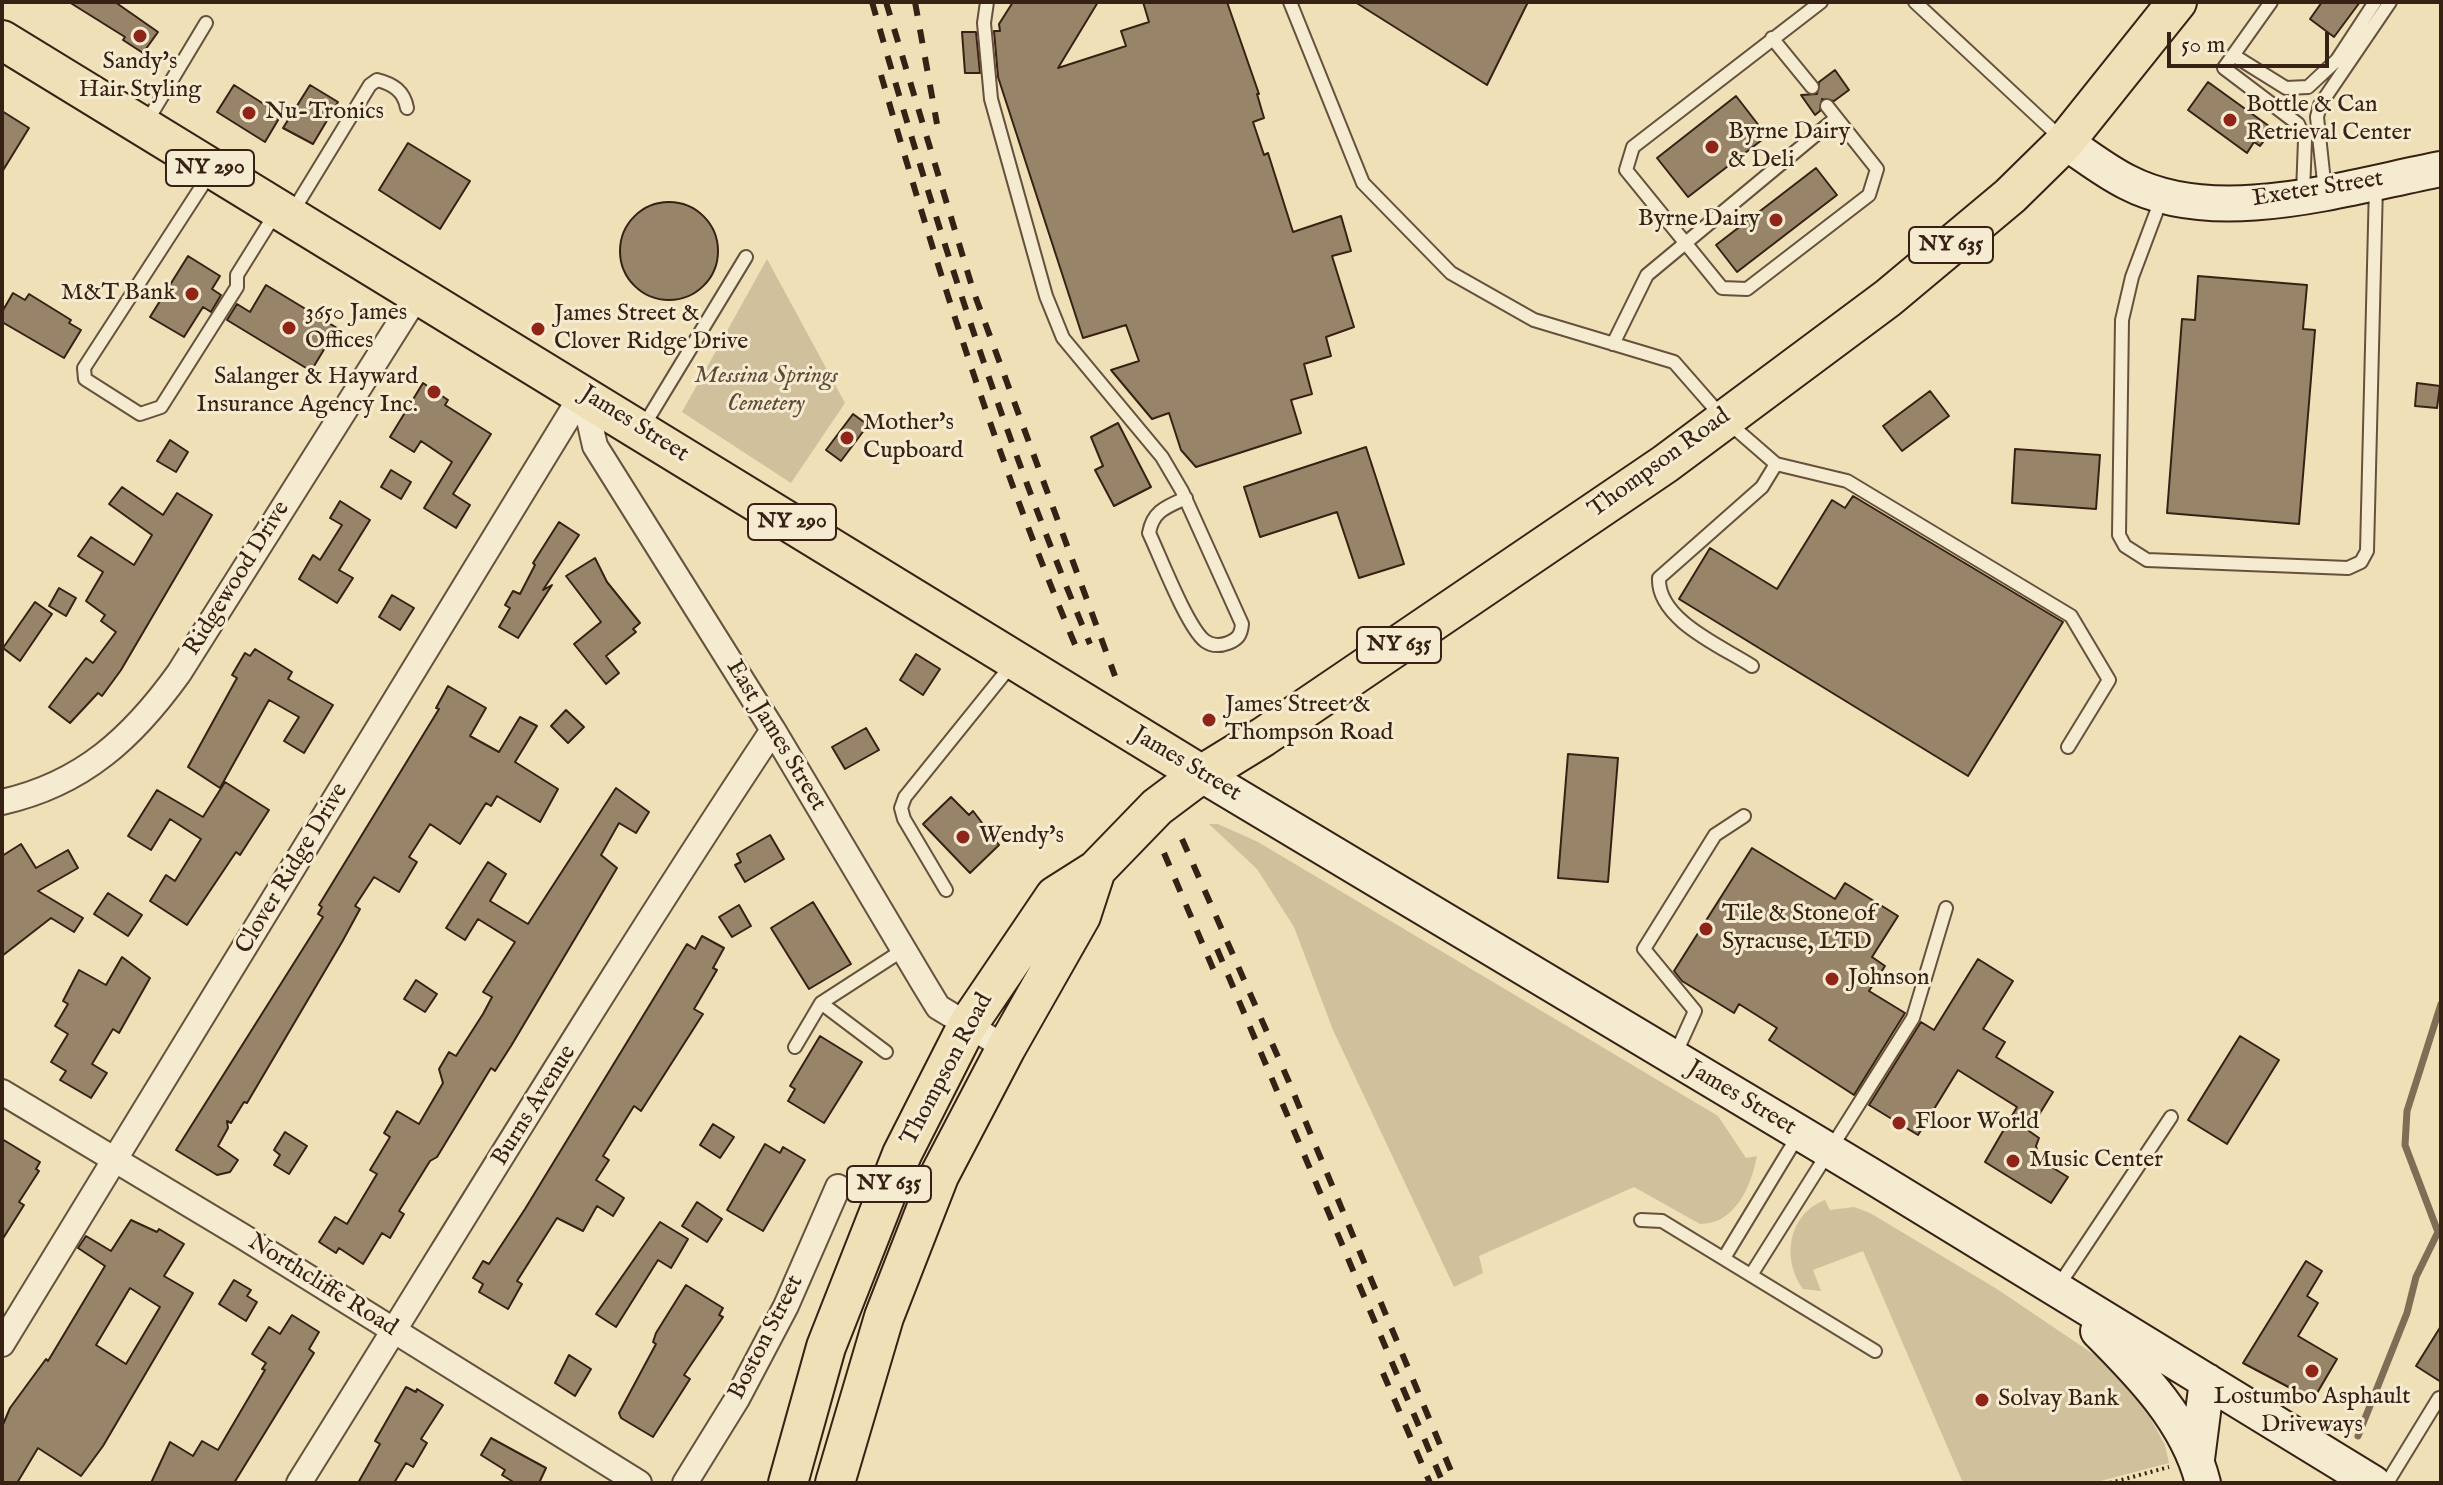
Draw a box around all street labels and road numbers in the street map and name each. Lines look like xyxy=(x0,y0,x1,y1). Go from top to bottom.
road number: NY 290 xyxy=(166,150,254,186)
street label: Exeter Street xyxy=(2251,165,2385,215)
road number: NY 635 xyxy=(1909,227,1993,263)
street label: James Street xyxy=(575,380,693,470)
street label: Thompson Road xyxy=(1583,403,1737,525)
street label: Ridgewood Drive xyxy=(179,496,297,662)
road number: NY 290 xyxy=(748,504,836,540)
road number: NY 635 xyxy=(1357,627,1441,663)
street label: East James Street xyxy=(719,655,831,817)
street label: James Street xyxy=(1126,721,1246,809)
street label: Clover Ridge Drive xyxy=(231,778,355,960)
street label: Thompson Road xyxy=(896,989,1000,1151)
street label: Burns Avenue xyxy=(487,1040,583,1172)
street label: James Street xyxy=(1681,1055,1801,1143)
road number: NY 635 xyxy=(847,1166,931,1202)
street label: Northcliffe Road xyxy=(242,1229,402,1343)
street label: Boston Street xyxy=(723,1271,811,1405)

